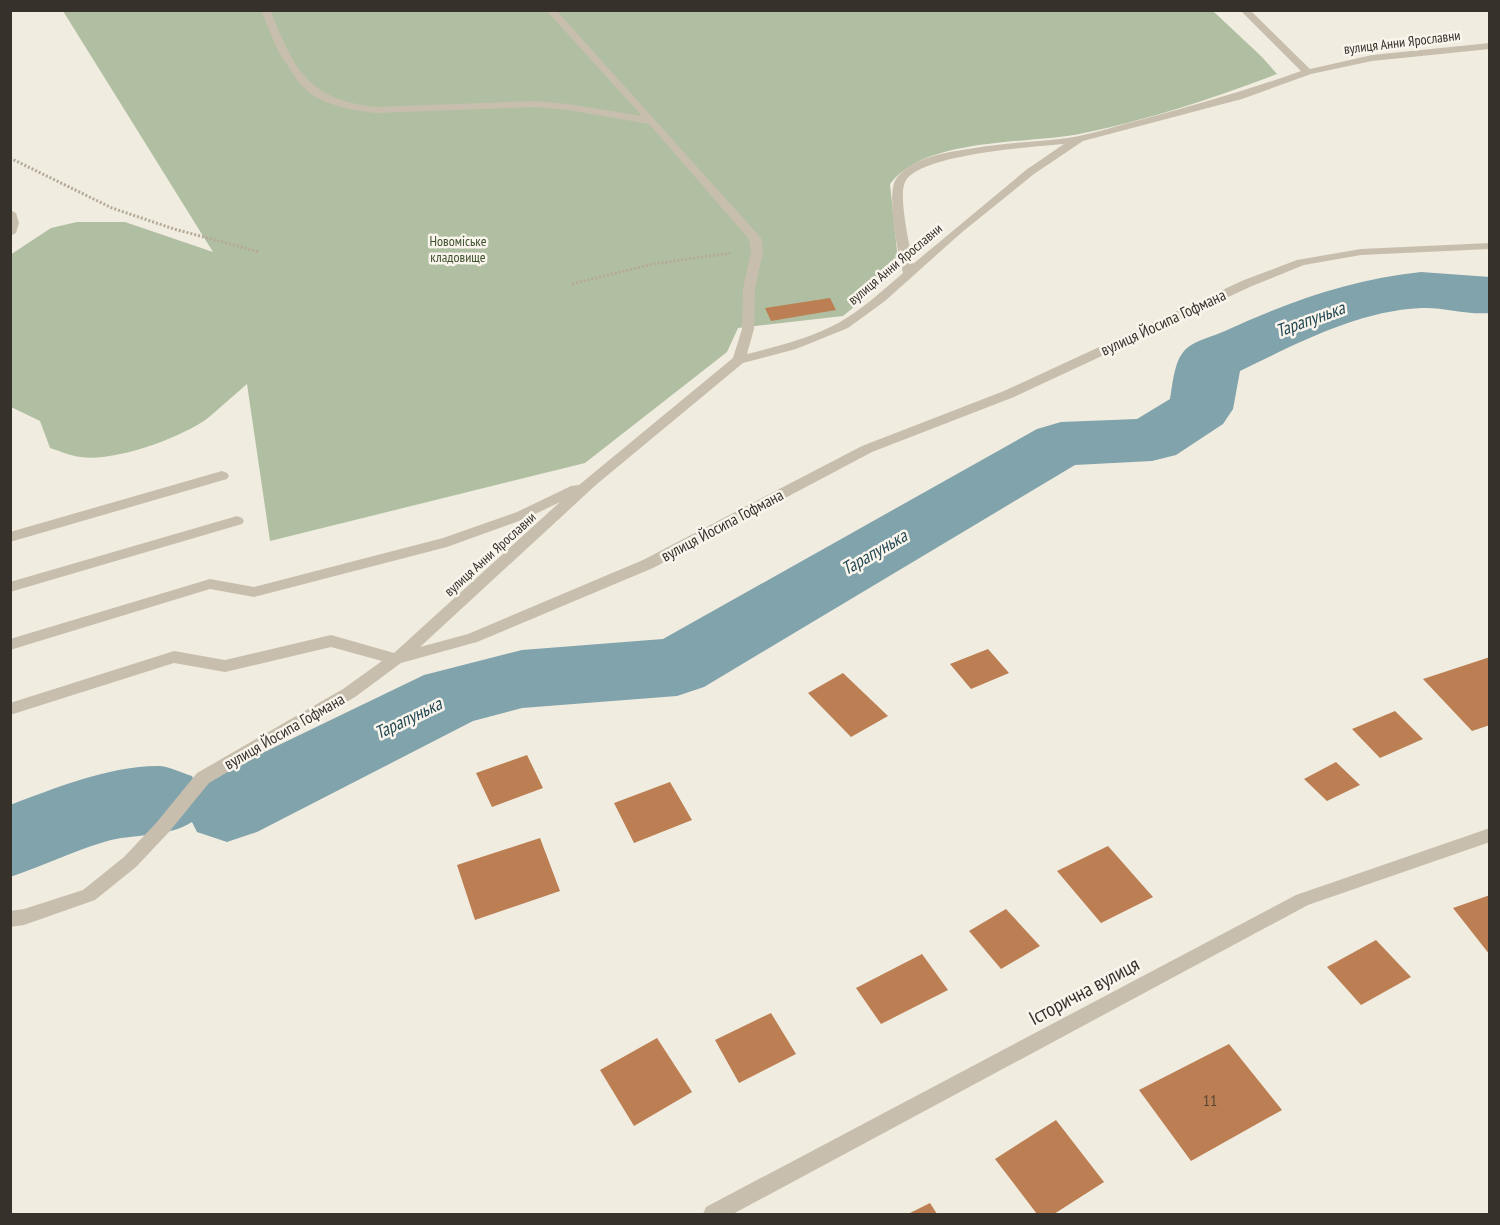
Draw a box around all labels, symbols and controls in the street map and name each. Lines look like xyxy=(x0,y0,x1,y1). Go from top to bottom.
street label: вулиця Анни Ярославни xyxy=(1343,26,1461,58)
street label: вулиця Анни Ярославни xyxy=(844,219,946,309)
park label: Новоміське кладовище xyxy=(430,232,487,266)
street label: вулиця Йосипа Гофмана xyxy=(1097,284,1229,360)
water label: Тарапунька xyxy=(1272,296,1348,342)
street label: вулиця Йосипа Гофмана xyxy=(657,484,787,566)
street label: вулиця Анни Ярославни xyxy=(440,508,540,600)
water label: Тарапунька xyxy=(837,524,912,580)
street label: вулиця Йосипа Гофмана xyxy=(220,688,348,774)
water label: Тарапунька xyxy=(371,692,446,744)
street label: Історична вулиця xyxy=(1024,951,1144,1031)
house number: 11 xyxy=(1203,1090,1217,1110)

